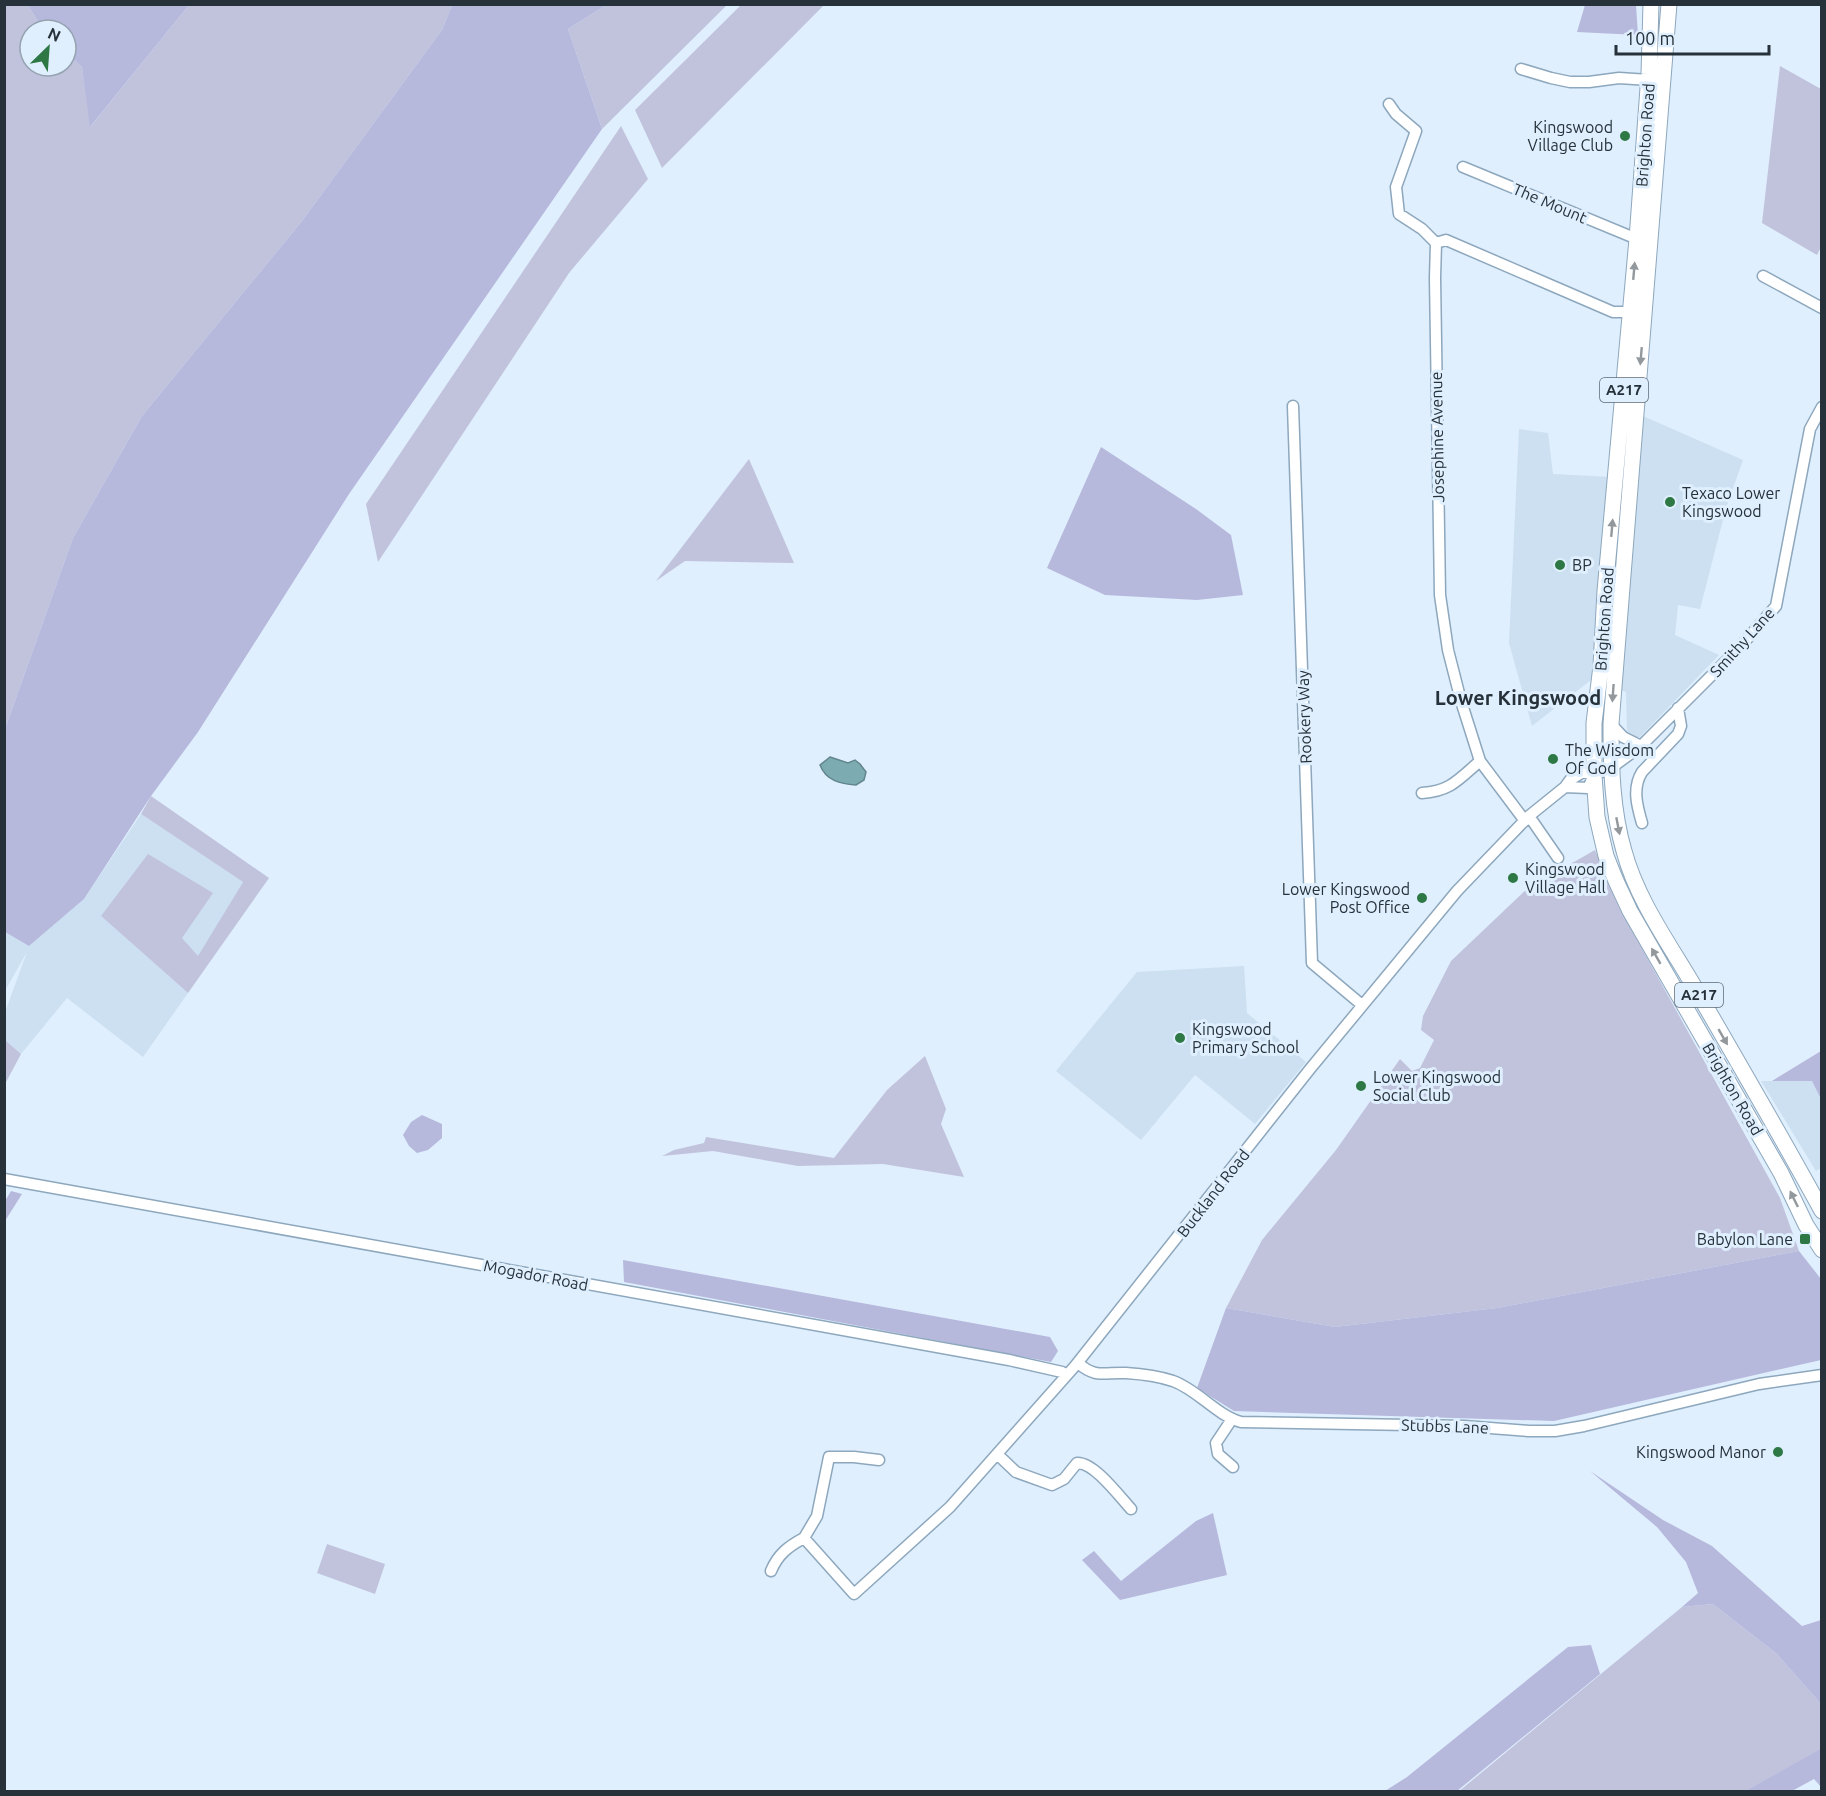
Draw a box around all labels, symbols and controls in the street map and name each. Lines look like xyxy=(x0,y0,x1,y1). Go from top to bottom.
north arrow xyxy=(18,18,78,78)
scale bar xyxy=(1616,18,1769,56)
text: N xyxy=(45,24,64,45)
text: 100 m xyxy=(1625,28,1675,48)
street label: Brighton Road xyxy=(1632,83,1658,187)
place label: Kingswood Village Club xyxy=(1528,118,1613,154)
marker: Kingswood Village Club xyxy=(1618,129,1632,143)
street label: The Mount xyxy=(1510,179,1590,227)
one-way arrow xyxy=(1629,262,1639,281)
one-way arrow xyxy=(1636,346,1646,365)
street label: Josephine Avenue xyxy=(1427,371,1447,503)
road number: A217 xyxy=(1600,378,1648,402)
place label: Texaco Lower Kingswood xyxy=(1682,484,1780,520)
marker: Texaco Lower Kingswood xyxy=(1663,495,1677,509)
one-way arrow xyxy=(1607,519,1616,538)
place label: BP xyxy=(1572,556,1592,574)
marker: BP xyxy=(1553,558,1567,572)
street label: Brighton Road xyxy=(1591,567,1617,671)
street label: Smithy Lane xyxy=(1706,604,1778,680)
street label: Rookery Way xyxy=(1293,670,1315,764)
one-way arrow xyxy=(1608,683,1618,702)
district label: Lower Kingswood xyxy=(1435,686,1601,709)
place label: The Wisdom Of God xyxy=(1565,741,1654,777)
marker: The Wisdom Of God xyxy=(1546,752,1560,766)
one-way arrow xyxy=(1614,817,1623,836)
place label: Kingswood Village Hall xyxy=(1525,860,1606,896)
marker: Kingswood Village Hall xyxy=(1506,871,1520,885)
place label: Lower Kingswood Post Office xyxy=(1282,880,1410,916)
marker: Lower Kingswood Post Office xyxy=(1415,891,1429,905)
one-way arrow xyxy=(1651,947,1661,964)
road number: A217 xyxy=(1675,983,1723,1007)
place label: Kingswood Primary School xyxy=(1192,1020,1299,1056)
one-way arrow xyxy=(1718,1029,1729,1045)
marker: Kingswood Primary School xyxy=(1173,1031,1187,1045)
street label: Brighton Road xyxy=(1699,1040,1767,1138)
place label: Lower Kingswood Social Club xyxy=(1373,1068,1501,1104)
marker: Lower Kingswood Social Club xyxy=(1354,1079,1368,1093)
street label: Buckland Road xyxy=(1173,1146,1253,1240)
one-way arrow xyxy=(1789,1190,1798,1207)
place label: Babylon Lane xyxy=(1697,1230,1793,1248)
marker: Babylon Lane xyxy=(1798,1232,1812,1246)
street label: Mogador Road xyxy=(482,1256,590,1294)
street label: Stubbs Lane xyxy=(1401,1415,1489,1437)
place label: Kingswood Manor xyxy=(1636,1443,1766,1461)
marker: Kingswood Manor xyxy=(1771,1445,1785,1459)

